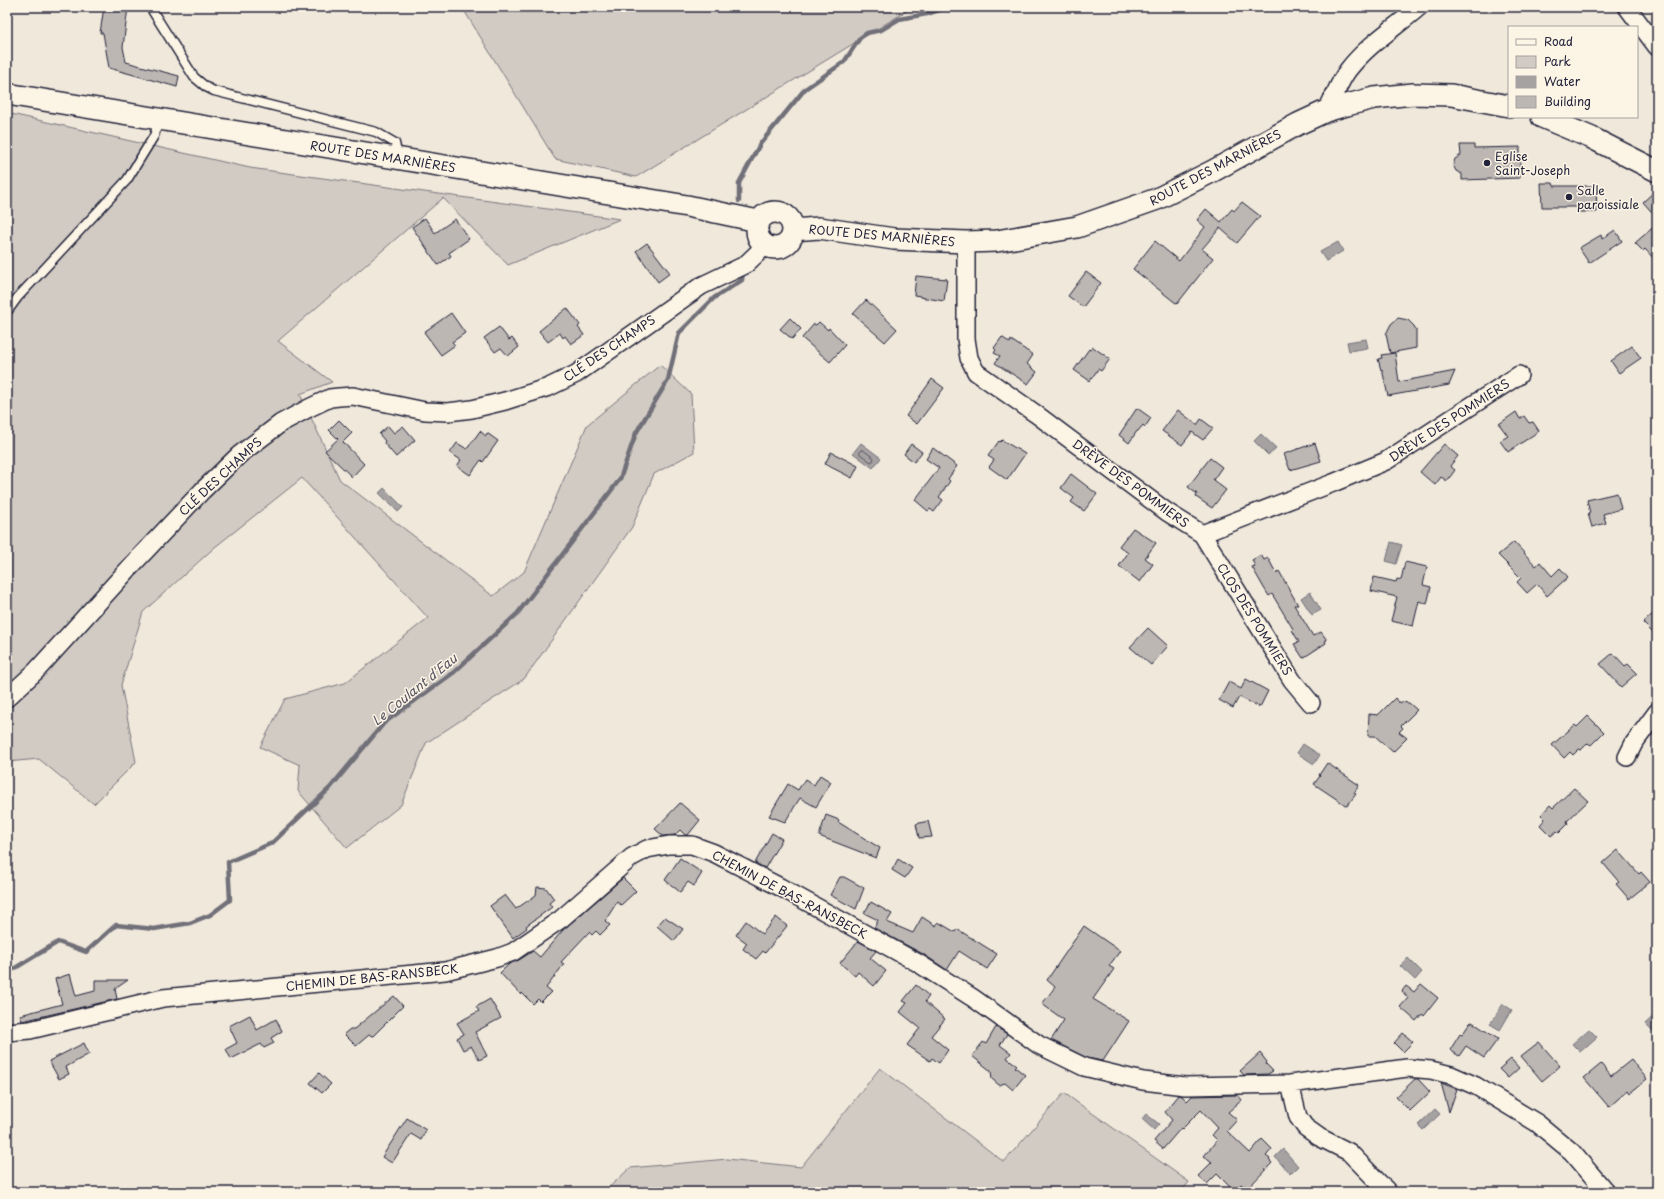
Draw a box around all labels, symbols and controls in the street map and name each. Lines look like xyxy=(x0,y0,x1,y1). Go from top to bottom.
legend xyxy=(1508,26,1638,118)
text: Road xyxy=(1544,32,1573,50)
text: Park xyxy=(1544,52,1571,70)
text: Water xyxy=(1544,72,1581,90)
text: Building xyxy=(1544,92,1591,110)
street label: ROUTE DES MARNIÈRES xyxy=(1146,125,1284,209)
street label: ROUTE DES MARNIÈRES xyxy=(309,136,457,176)
place label: Eglise Saint-Joseph xyxy=(1495,147,1570,179)
marker: Eglise Saint-Joseph xyxy=(1482,158,1492,168)
place label: Salle paroissiale xyxy=(1577,181,1639,213)
marker: Salle paroissiale xyxy=(1564,192,1574,202)
street label: ROUTE DES MARNIÈRES xyxy=(808,220,956,250)
street label: CLÉ DES CHAMPS xyxy=(559,310,659,386)
street label: DRÈVE DES POMMIERS xyxy=(1385,374,1513,466)
street label: CLÉ DES CHAMPS xyxy=(174,433,266,519)
street label: DRÈVE DES POMMIERS xyxy=(1069,434,1193,532)
street label: CLOS DES POMMIERS xyxy=(1213,559,1297,679)
water label: Le Coulant d'Eau xyxy=(367,648,462,729)
street label: CHEMIN DE BAS-RANSBECK xyxy=(709,845,871,943)
street label: CHEMIN DE BAS-RANSBECK xyxy=(285,959,460,995)

